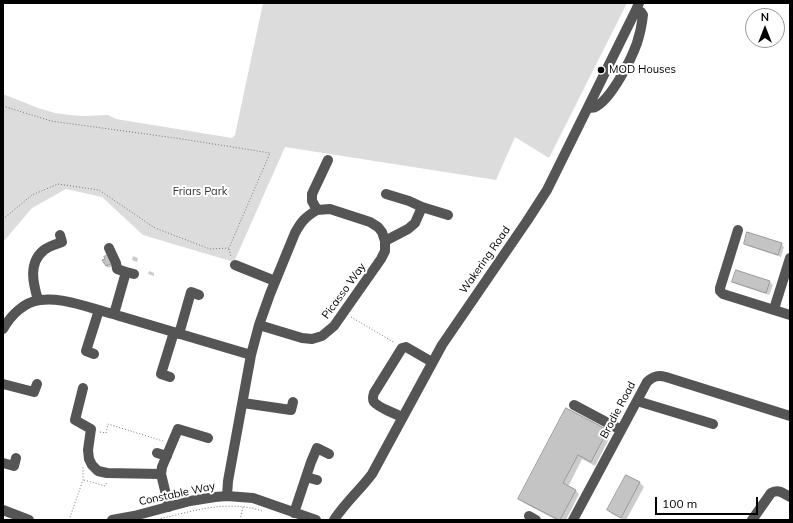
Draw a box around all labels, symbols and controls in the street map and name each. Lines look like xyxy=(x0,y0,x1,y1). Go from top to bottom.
north arrow xyxy=(745,8,785,48)
text: N xyxy=(761,10,769,24)
place label: MOD Houses xyxy=(609,63,676,77)
marker: MOD Houses xyxy=(596,65,606,75)
park label: Friars Park xyxy=(173,185,227,199)
street label: Wakering Road xyxy=(457,224,513,296)
street label: Picasso Way xyxy=(319,260,369,322)
street label: Brodie Road xyxy=(597,379,639,441)
street label: Constable Way xyxy=(138,479,216,509)
scale bar xyxy=(657,489,760,515)
text: 100 m xyxy=(662,496,697,511)

